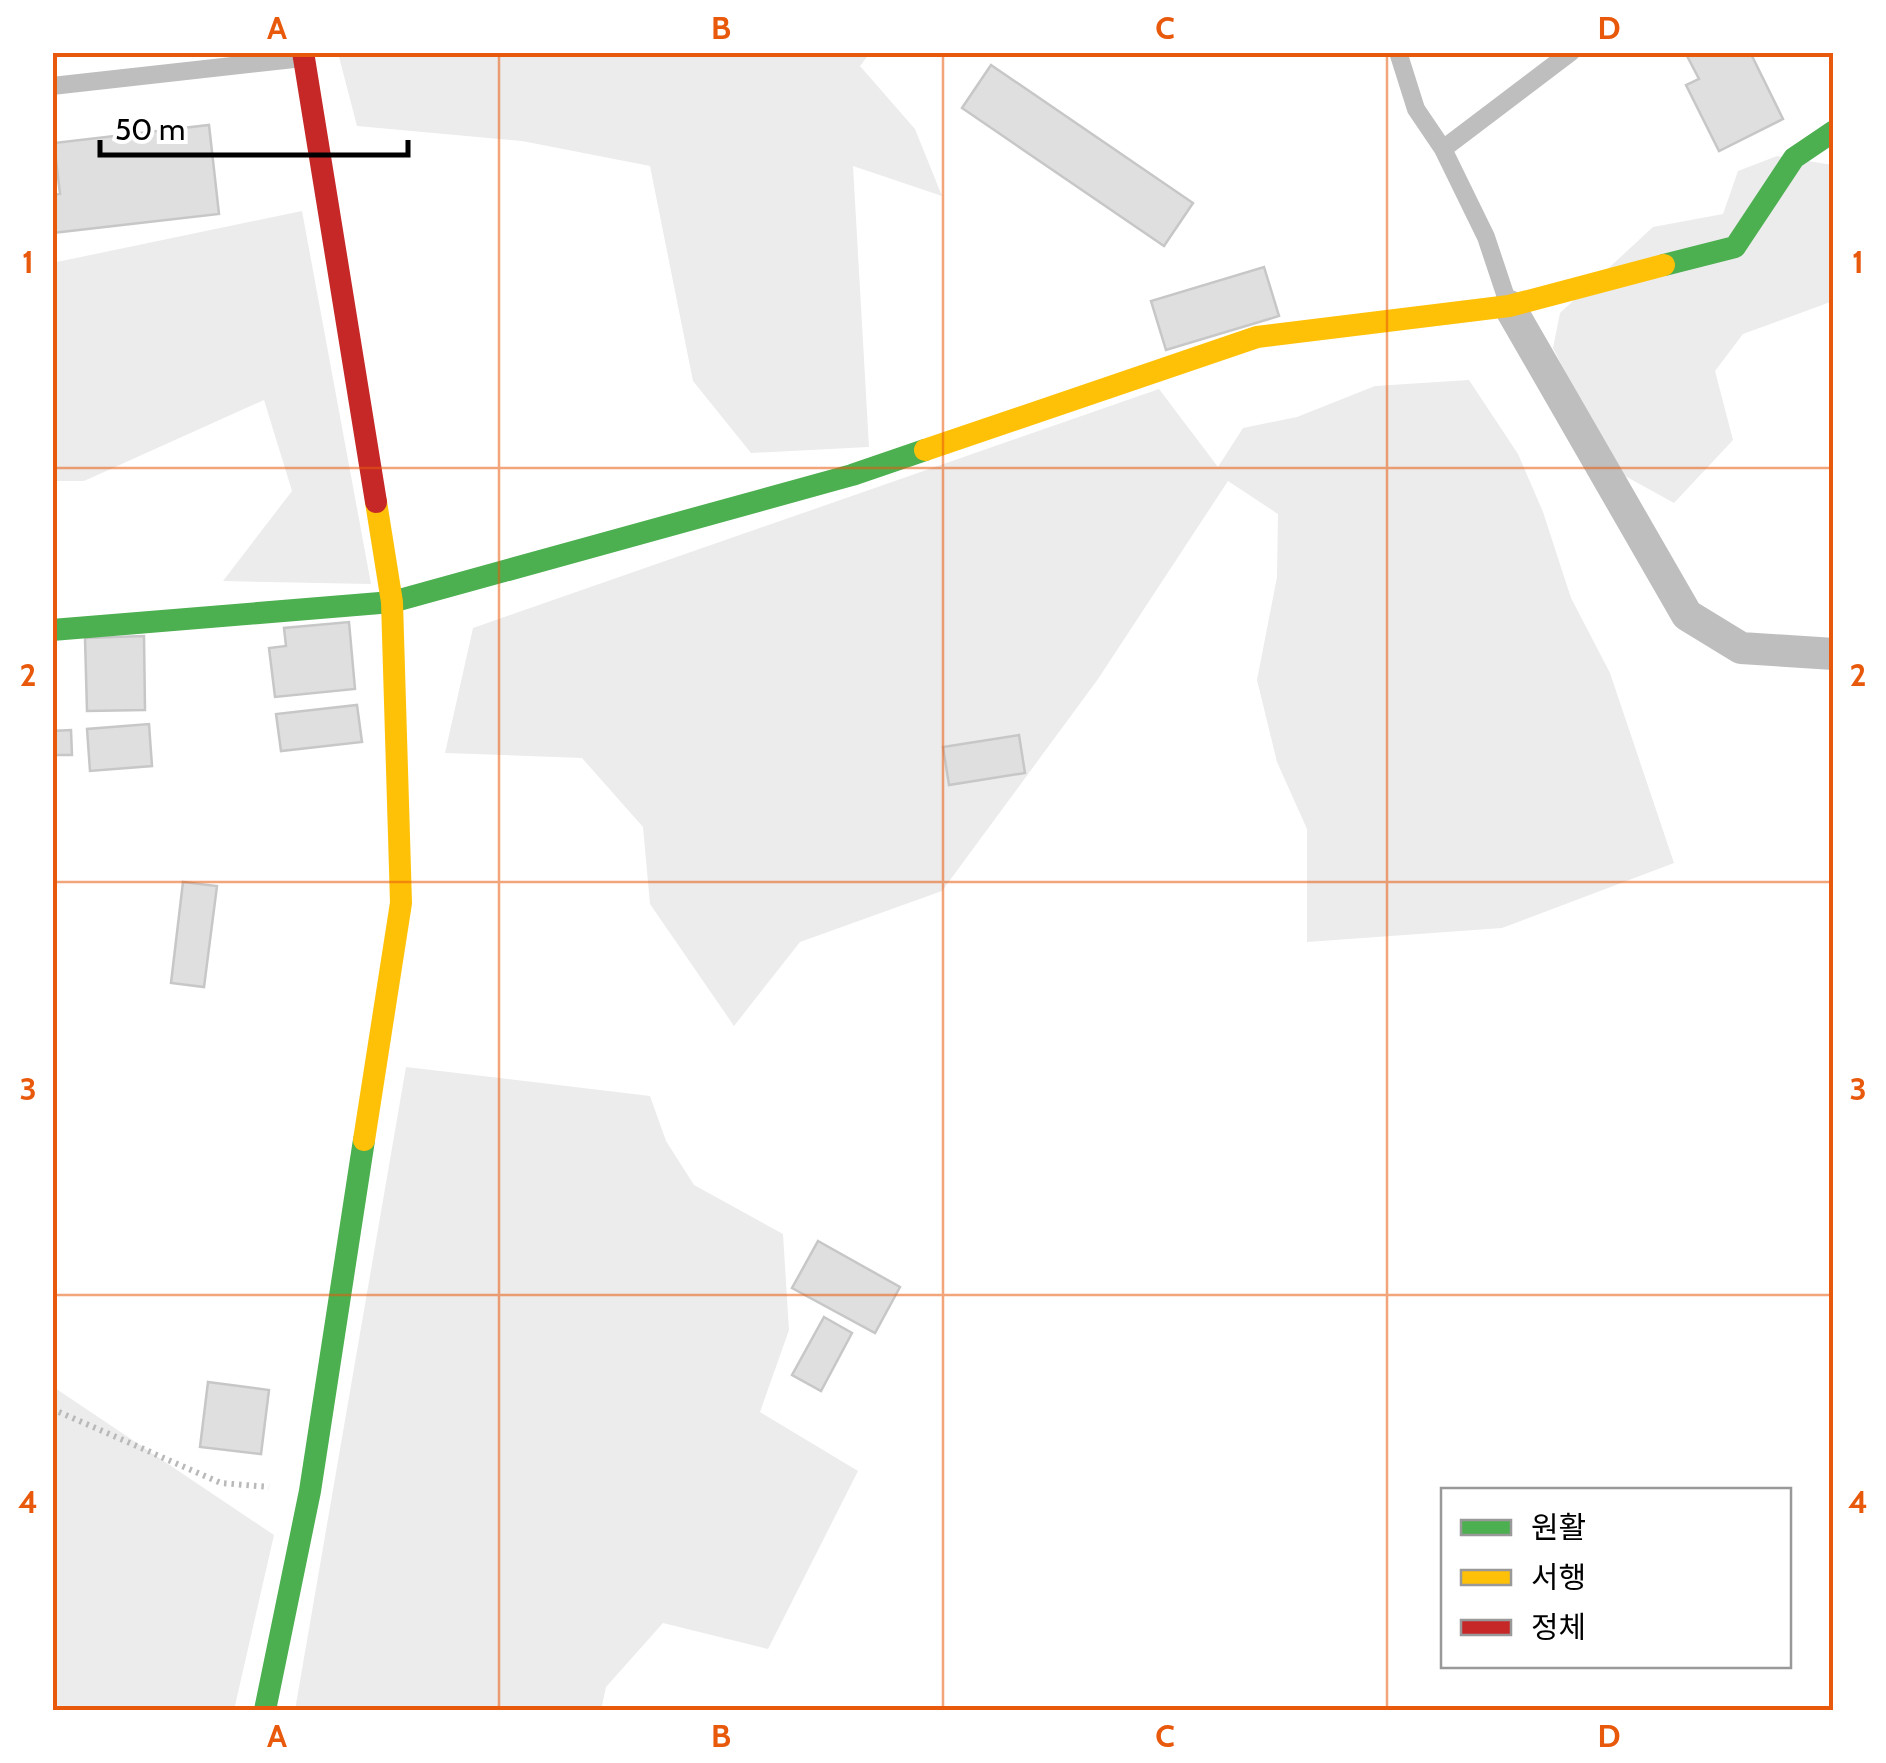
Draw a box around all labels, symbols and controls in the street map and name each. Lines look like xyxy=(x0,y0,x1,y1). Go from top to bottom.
text: A xyxy=(267,8,287,47)
text: B xyxy=(711,8,731,47)
text: C xyxy=(1155,8,1175,47)
text: D xyxy=(1597,8,1621,47)
scale bar xyxy=(100,95,408,157)
text: 50 m xyxy=(115,111,185,148)
text: 1 xyxy=(22,242,34,281)
text: 1 xyxy=(1852,242,1864,281)
text: 2 xyxy=(20,655,36,694)
text: 2 xyxy=(1850,655,1866,694)
text: 3 xyxy=(19,1069,37,1108)
text: 3 xyxy=(1849,1069,1867,1108)
text: 4 xyxy=(18,1482,38,1521)
text: 4 xyxy=(1848,1482,1868,1521)
legend xyxy=(1441,1488,1791,1668)
text: 원활 xyxy=(1531,1509,1586,1546)
text: 서행 xyxy=(1531,1559,1586,1596)
text: 정체 xyxy=(1531,1609,1586,1646)
text: A xyxy=(267,1716,287,1755)
text: B xyxy=(711,1716,731,1755)
text: C xyxy=(1155,1716,1175,1755)
text: D xyxy=(1597,1716,1621,1755)

